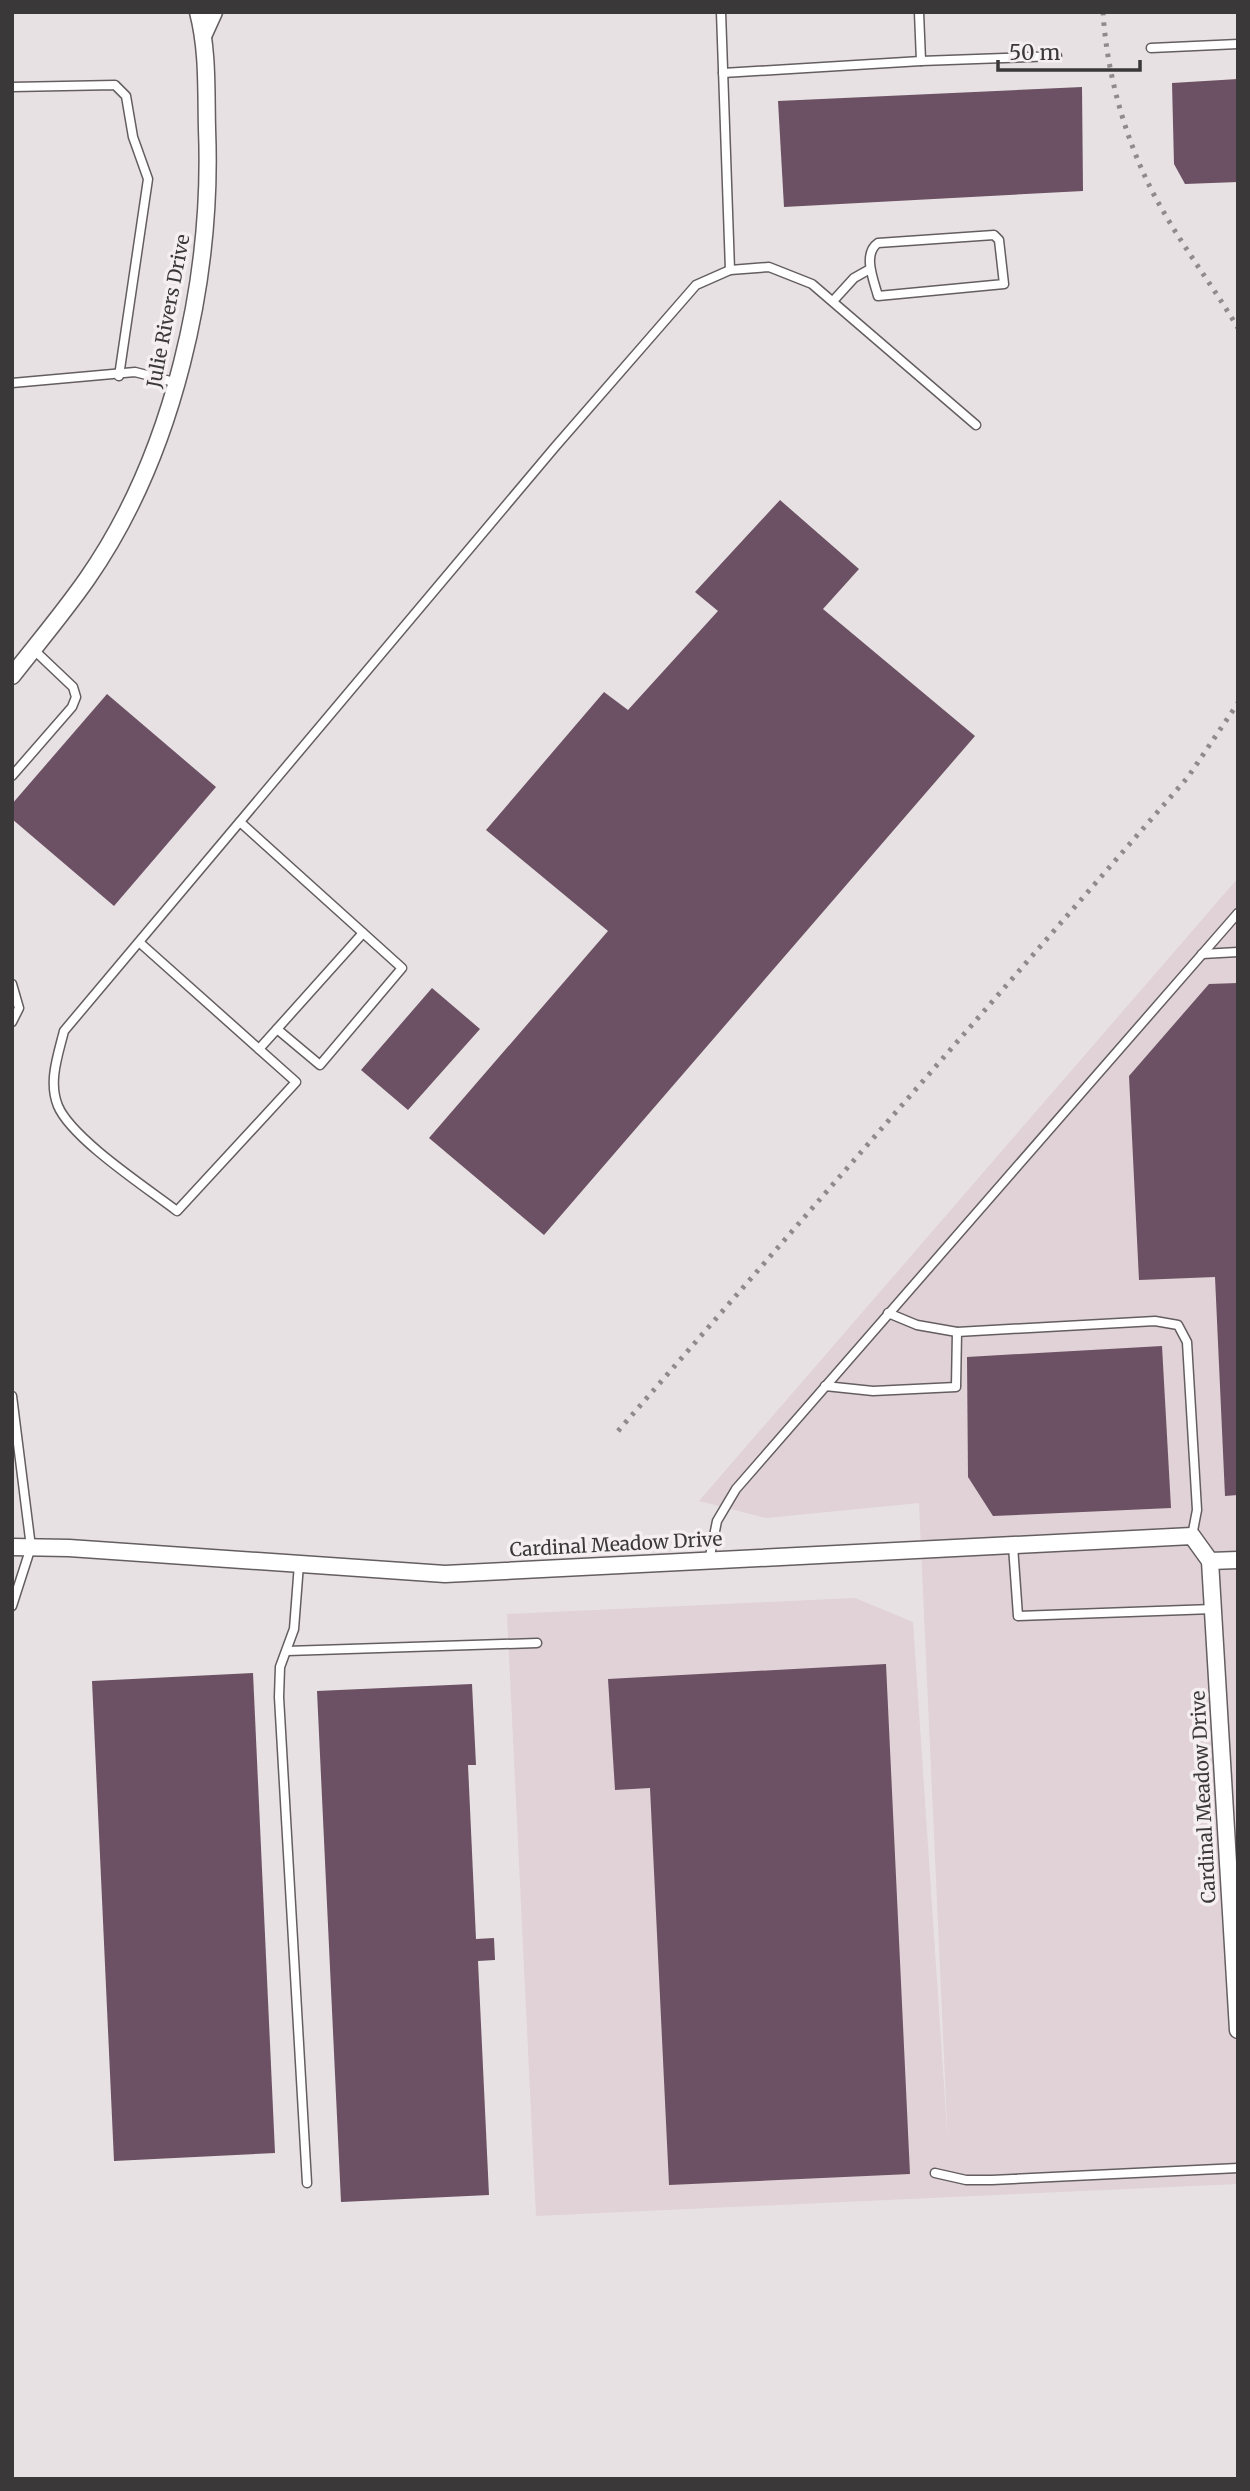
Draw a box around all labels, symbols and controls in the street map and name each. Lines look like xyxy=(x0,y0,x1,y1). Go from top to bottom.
scale bar xyxy=(998,28,1140,72)
text: 50 m xyxy=(1009,39,1060,66)
street label: Julie Rivers Drive xyxy=(141,232,195,391)
street label: Cardinal Meadow Drive xyxy=(509,1526,723,1562)
street label: Cardinal Meadow Drive xyxy=(1185,1690,1221,1904)

